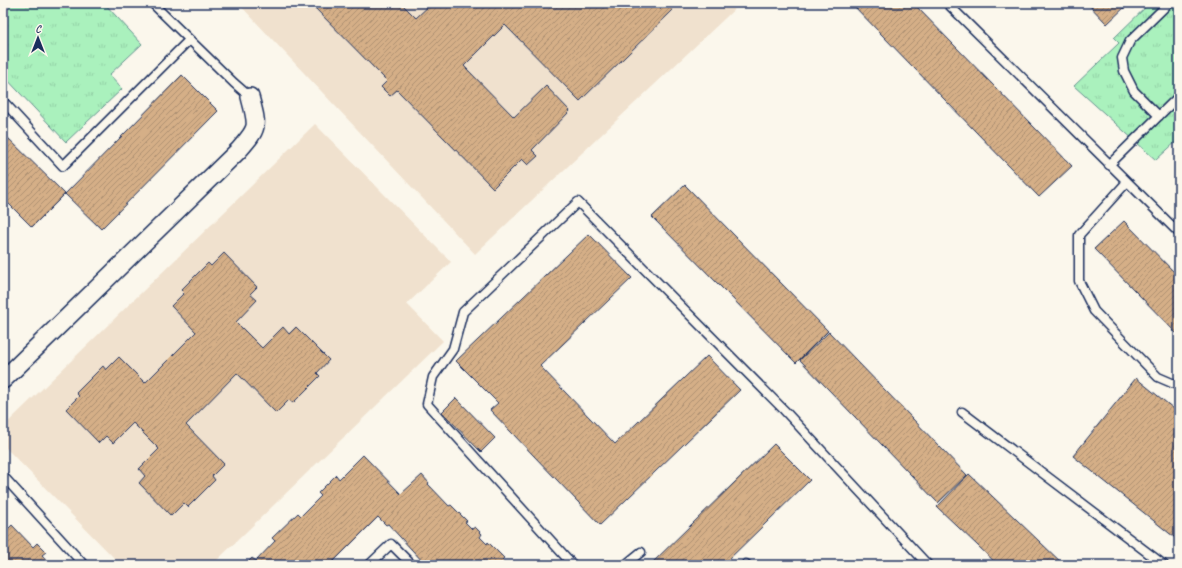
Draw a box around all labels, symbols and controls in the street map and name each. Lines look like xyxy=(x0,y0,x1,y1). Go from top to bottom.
north arrow xyxy=(18,18,58,58)
text: С xyxy=(35,21,42,35)

